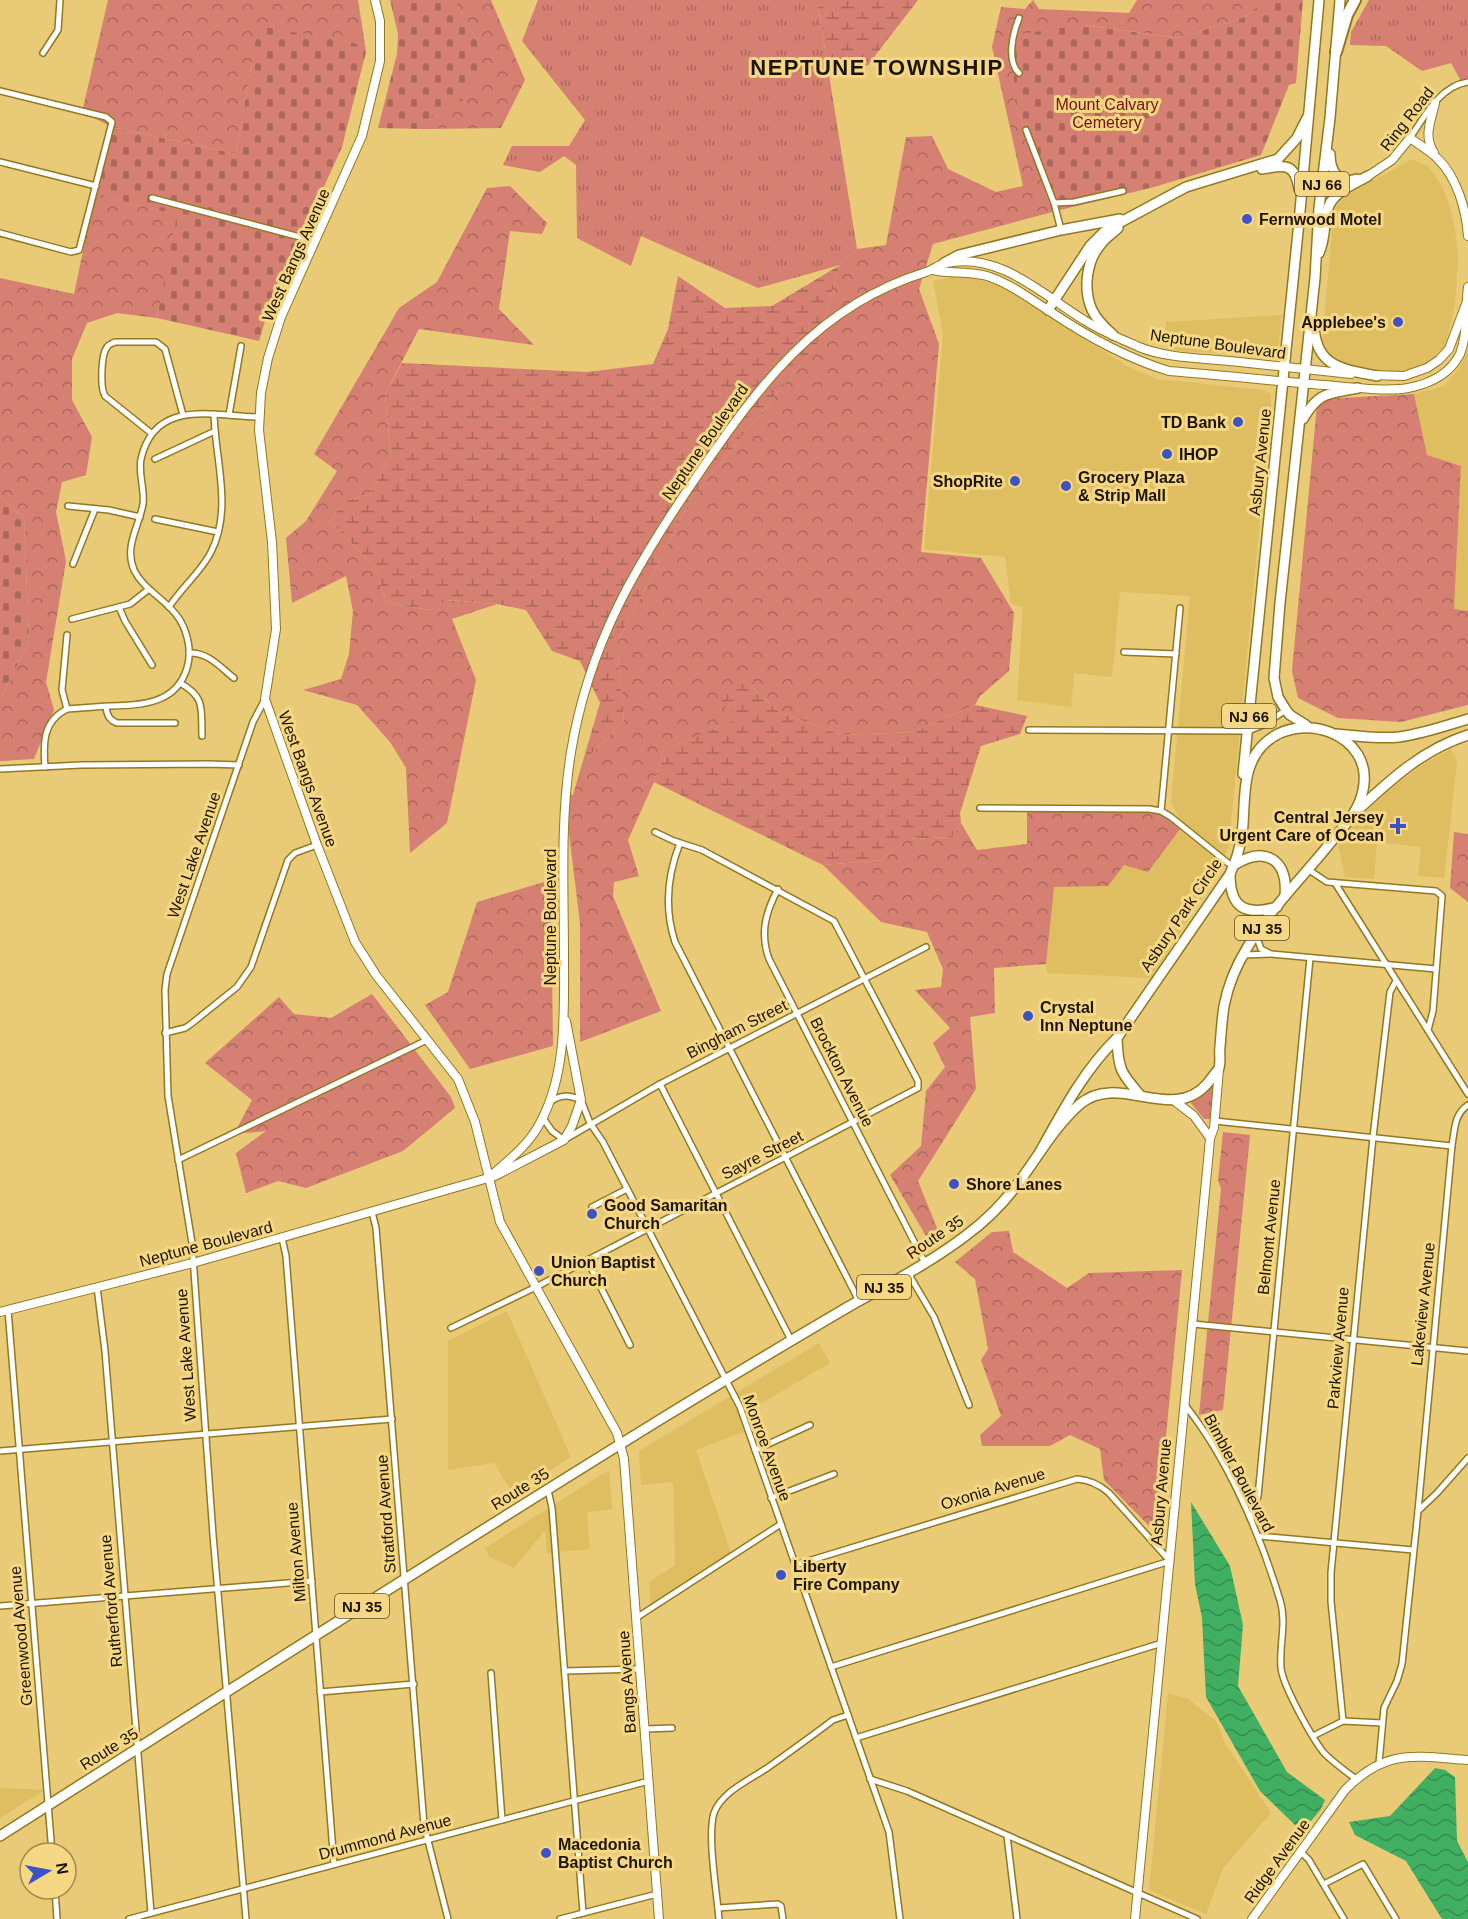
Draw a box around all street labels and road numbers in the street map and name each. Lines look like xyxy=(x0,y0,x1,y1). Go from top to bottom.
street label: Ring Road xyxy=(1377,84,1437,154)
road number: NJ 66 xyxy=(1295,172,1349,196)
street label: West Bangs Avenue xyxy=(259,186,333,324)
street label: Neptune Boulevard xyxy=(1149,326,1287,362)
street label: Neptune Boulevard xyxy=(659,381,751,503)
street label: Asbury Avenue xyxy=(1246,408,1274,516)
road number: NJ 66 xyxy=(1222,704,1276,728)
street label: West Bangs Avenue xyxy=(275,709,341,849)
street label: West Lake Avenue xyxy=(164,789,224,921)
street label: Neptune Boulevard xyxy=(542,849,559,985)
street label: Asbury Park Circle xyxy=(1137,855,1225,975)
road number: NJ 35 xyxy=(1235,916,1289,940)
street label: Bingham Street xyxy=(684,996,790,1062)
street label: Brockton Avenue xyxy=(807,1014,877,1130)
street label: Sayre Street xyxy=(719,1127,806,1183)
street label: Belmont Avenue xyxy=(1254,1178,1284,1296)
street label: Route 35 xyxy=(903,1212,967,1262)
street label: Neptune Boulevard xyxy=(138,1218,274,1270)
street label: Lakeview Avenue xyxy=(1408,1241,1438,1367)
road number: NJ 35 xyxy=(857,1275,911,1299)
street label: Parkview Avenue xyxy=(1324,1286,1352,1410)
street label: West Lake Avenue xyxy=(173,1288,199,1422)
street label: Monroe Avenue xyxy=(740,1393,794,1504)
street label: Bimbler Boulevard xyxy=(1201,1411,1277,1535)
street label: Asbury Avenue xyxy=(1148,1438,1174,1546)
street label: Stratford Avenue xyxy=(373,1454,399,1574)
street label: Route 35 xyxy=(488,1465,552,1513)
street label: Oxonia Avenue xyxy=(939,1465,1047,1513)
street label: Milton Avenue xyxy=(283,1501,309,1603)
street label: Rutherford Avenue xyxy=(97,1534,125,1668)
street label: Greenwood Avenue xyxy=(6,1565,36,1707)
road number: NJ 35 xyxy=(335,1594,389,1618)
street label: Bangs Avenue xyxy=(615,1630,639,1734)
street label: Route 35 xyxy=(77,1725,141,1773)
street label: Drummond Avenue xyxy=(317,1811,453,1863)
street label: Ridge Avenue xyxy=(1241,1816,1313,1906)

